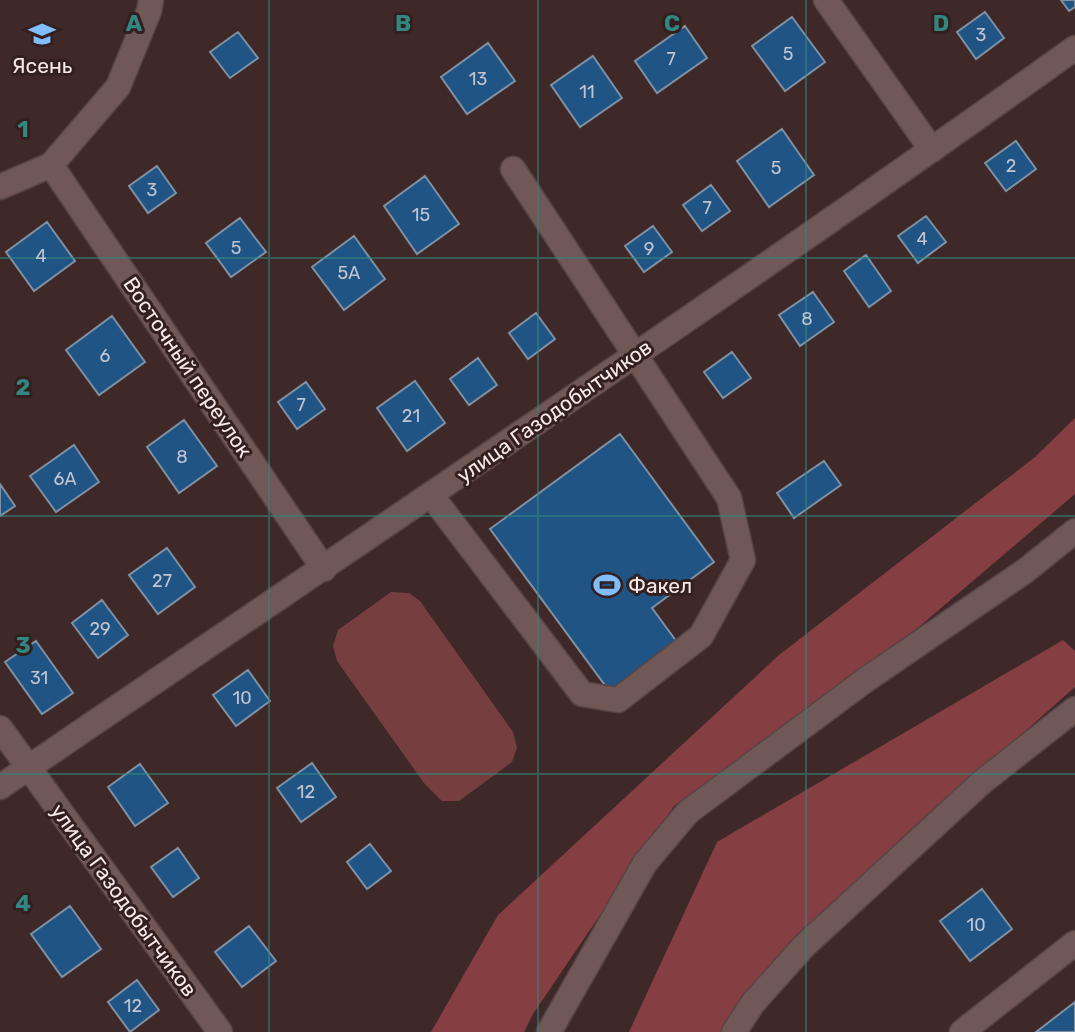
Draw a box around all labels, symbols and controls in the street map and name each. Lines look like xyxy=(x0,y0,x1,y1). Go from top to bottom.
text: A xyxy=(126,9,143,37)
text: B xyxy=(395,9,411,37)
text: C xyxy=(664,9,680,37)
text: D xyxy=(933,9,949,37)
school or university icon: Ясень xyxy=(27,19,57,49)
house number: 3 xyxy=(976,24,986,46)
house number: 5 xyxy=(783,43,793,65)
house number: 7 xyxy=(666,48,676,70)
place label: Ясень xyxy=(12,53,72,78)
house number: 13 xyxy=(469,68,487,90)
house number: 11 xyxy=(579,81,595,103)
text: 1 xyxy=(17,115,29,143)
house number: 2 xyxy=(1006,155,1016,177)
house number: 5 xyxy=(771,157,781,179)
house number: 3 xyxy=(147,179,157,201)
house number: 7 xyxy=(702,197,712,219)
house number: 15 xyxy=(412,204,430,226)
house number: 4 xyxy=(916,228,928,250)
house number: 5 xyxy=(231,237,241,259)
house number: 9 xyxy=(644,238,654,260)
house number: 4 xyxy=(35,245,47,267)
house number: 5А xyxy=(338,262,360,284)
street label: Восточный переулок xyxy=(118,272,258,462)
house number: 8 xyxy=(801,308,813,330)
street label: улица Газодобытчиков xyxy=(452,334,656,488)
house number: 6 xyxy=(100,345,111,367)
text: 2 xyxy=(16,373,30,401)
house number: 7 xyxy=(296,394,306,416)
house number: 21 xyxy=(402,405,420,427)
house number: 8 xyxy=(176,446,188,468)
house number: 6А xyxy=(54,468,76,490)
house number: 27 xyxy=(152,570,172,592)
sports icon: Факел xyxy=(592,570,622,600)
place label: Факел xyxy=(628,573,692,598)
house number: 29 xyxy=(89,618,111,640)
text: 3 xyxy=(15,631,31,659)
house number: 31 xyxy=(30,667,48,689)
house number: 10 xyxy=(232,687,252,709)
house number: 12 xyxy=(297,781,315,803)
street label: улица Газодобытчиков xyxy=(46,799,202,1001)
text: 4 xyxy=(15,889,31,917)
house number: 10 xyxy=(966,914,986,936)
house number: 12 xyxy=(124,995,142,1017)

